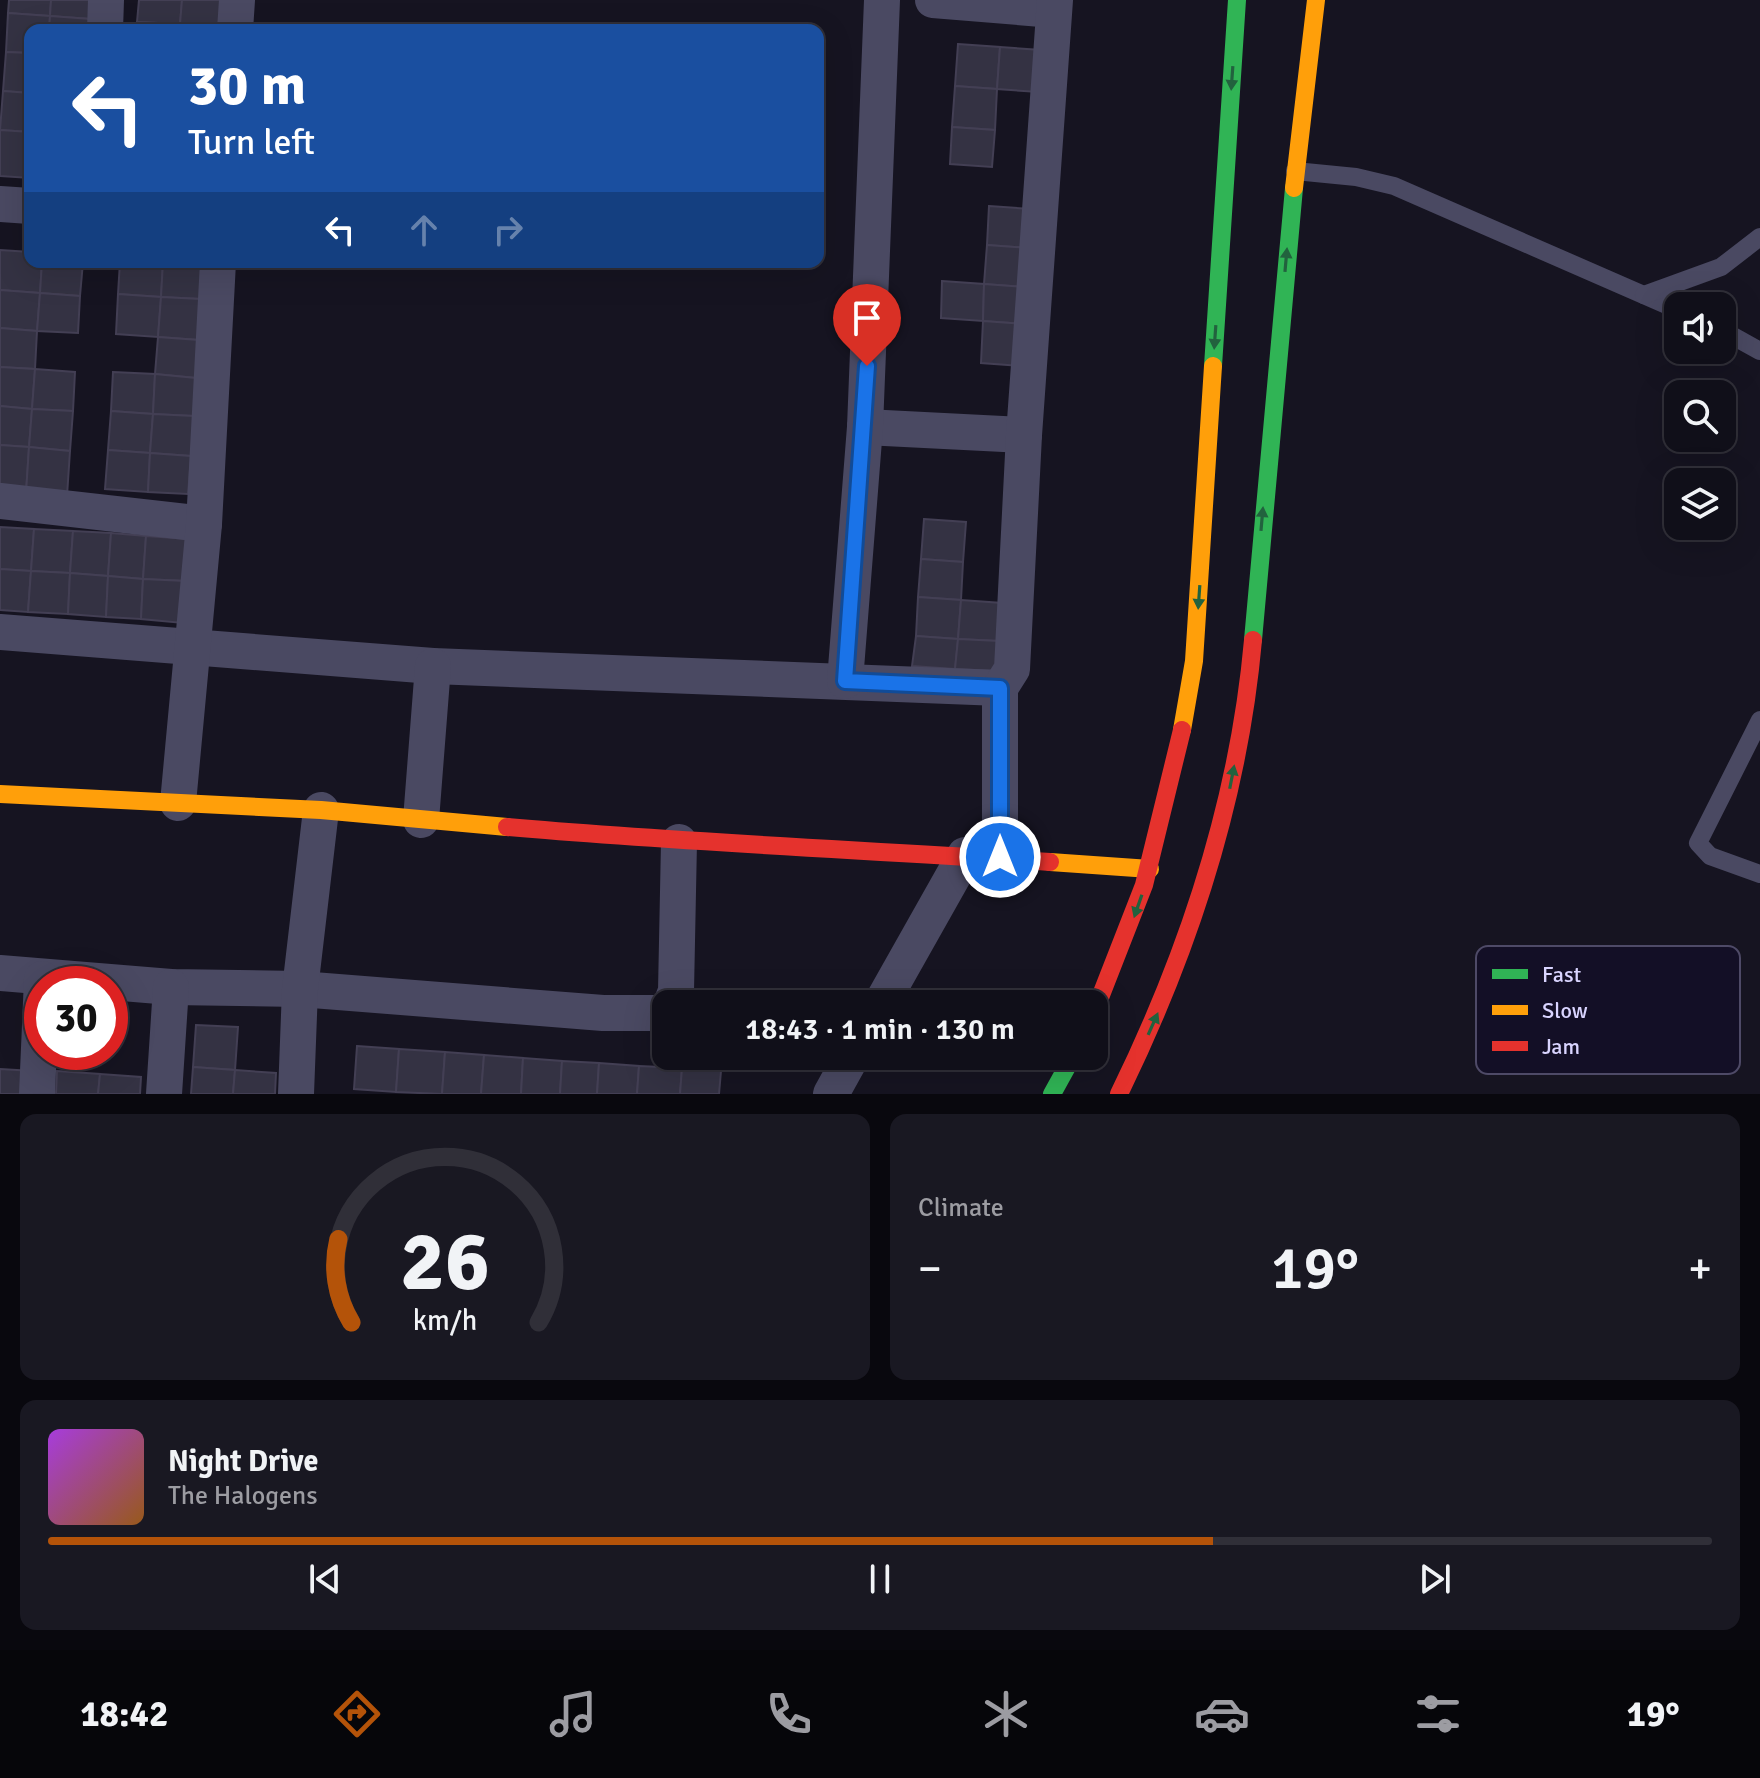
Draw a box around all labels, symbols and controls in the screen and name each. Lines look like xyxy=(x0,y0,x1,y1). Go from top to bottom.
text: 30 m xyxy=(188,51,306,120)
icon: left xyxy=(56,56,160,160)
one-way arrow xyxy=(1225,66,1238,91)
text: Turn left xyxy=(188,120,315,165)
icon: left xyxy=(318,208,362,252)
icon: ahead xyxy=(402,208,446,252)
icon: right xyxy=(486,208,530,252)
one-way arrow xyxy=(1280,247,1293,272)
pin xyxy=(833,284,901,366)
map controls xyxy=(1664,292,1736,540)
button: sound xyxy=(1664,292,1736,364)
icon: arrive xyxy=(845,296,889,340)
one-way arrow xyxy=(1208,325,1221,350)
button: search xyxy=(1664,380,1736,452)
button: layers xyxy=(1664,468,1736,540)
one-way arrow xyxy=(1256,506,1269,531)
one-way arrow xyxy=(1192,585,1205,610)
one-way arrow xyxy=(1227,764,1239,789)
position arrow xyxy=(958,815,1042,899)
one-way arrow xyxy=(1131,894,1143,918)
legend xyxy=(1476,946,1740,1074)
text: Fast xyxy=(1542,961,1582,988)
speed limit sign: 30 xyxy=(24,966,128,1070)
text: Slow xyxy=(1542,997,1588,1024)
text: 18:43 · 1 min · 130 m xyxy=(745,1011,1015,1048)
one-way arrow xyxy=(1147,1012,1160,1036)
text: Jam xyxy=(1542,1033,1580,1060)
text: Climate xyxy=(918,1192,1004,1224)
text: 26 xyxy=(400,1211,490,1313)
text: 19° xyxy=(1271,1232,1359,1306)
text: − xyxy=(918,1242,942,1296)
text: + xyxy=(1688,1242,1712,1296)
text: km/h xyxy=(413,1303,477,1338)
text: Night Drive xyxy=(168,1443,318,1480)
text: The Halogens xyxy=(168,1480,318,1512)
icon: previous xyxy=(303,1557,347,1601)
icon: pause xyxy=(858,1557,902,1601)
icon: next xyxy=(1413,1557,1457,1601)
icon: directions xyxy=(329,1686,385,1742)
icon: music xyxy=(545,1686,601,1742)
icon: phone xyxy=(761,1686,817,1742)
icon: climate xyxy=(978,1686,1034,1742)
icon: car xyxy=(1194,1686,1250,1742)
icon: filters xyxy=(1410,1686,1466,1742)
text: 18:42 xyxy=(80,1692,169,1737)
text: 19° xyxy=(1626,1692,1680,1737)

